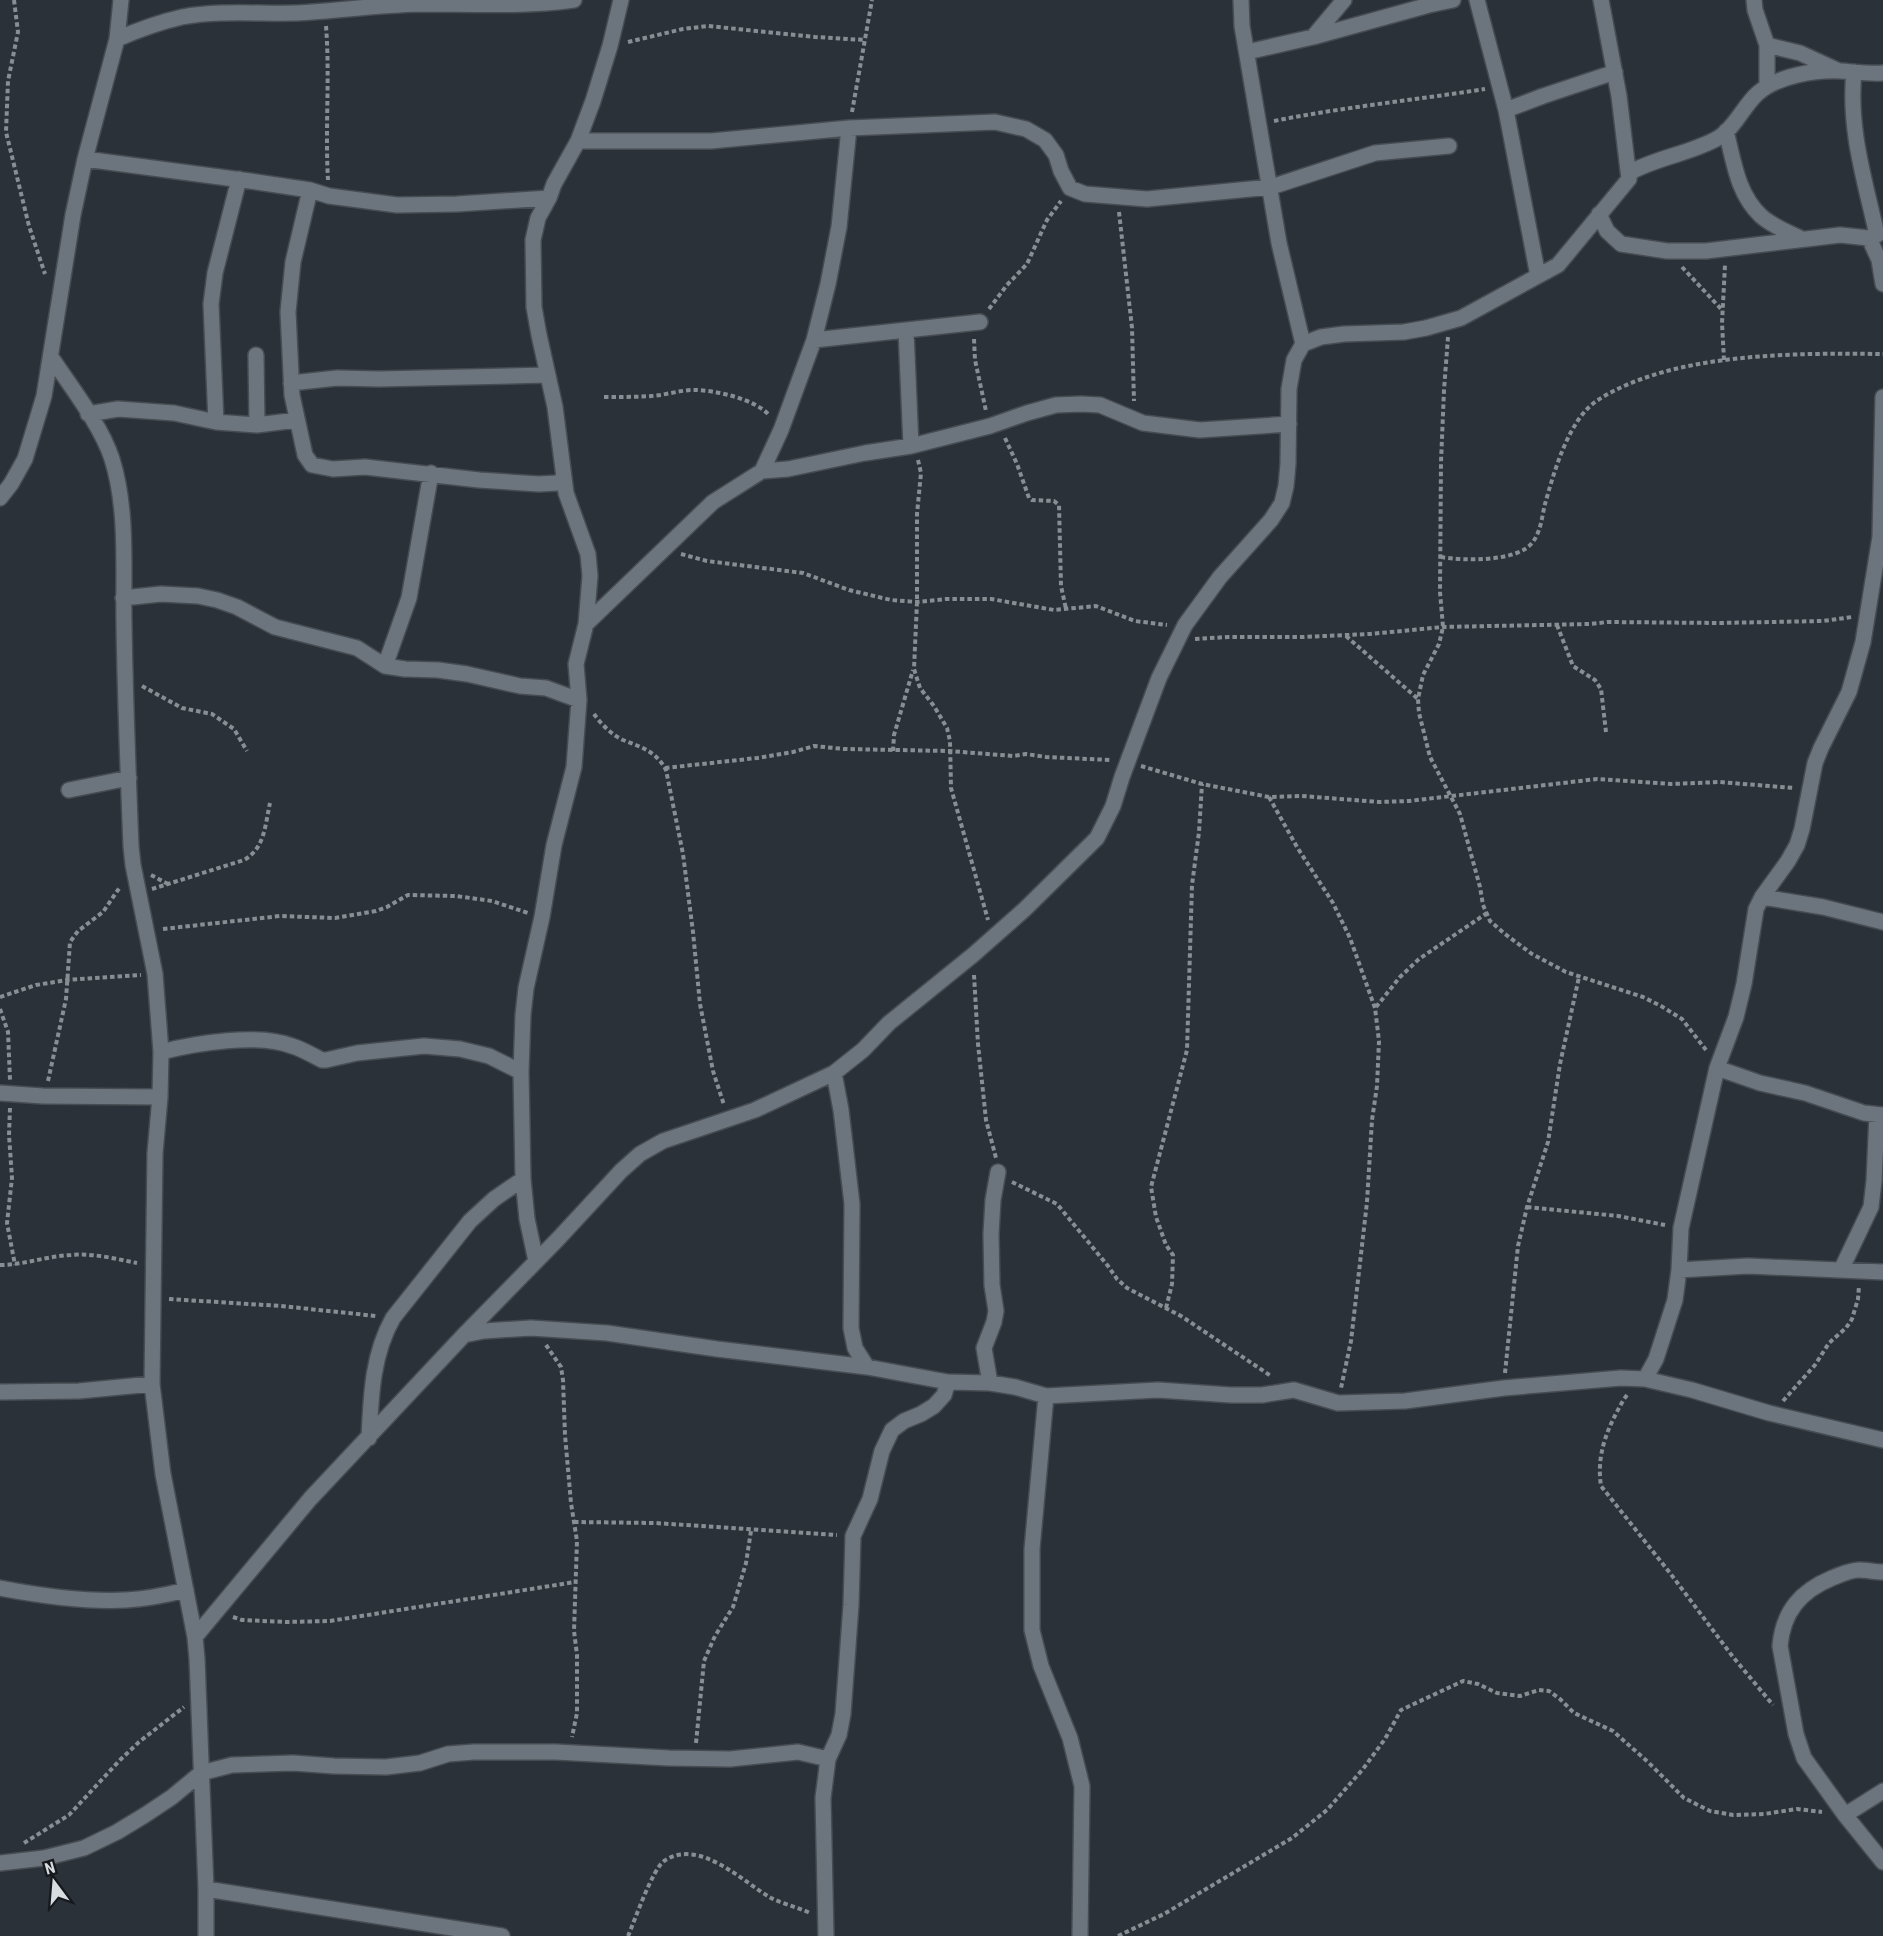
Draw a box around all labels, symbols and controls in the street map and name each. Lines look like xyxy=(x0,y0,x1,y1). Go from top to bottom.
north arrow xyxy=(24,1852,84,1912)
text: N xyxy=(43,1858,57,1879)

